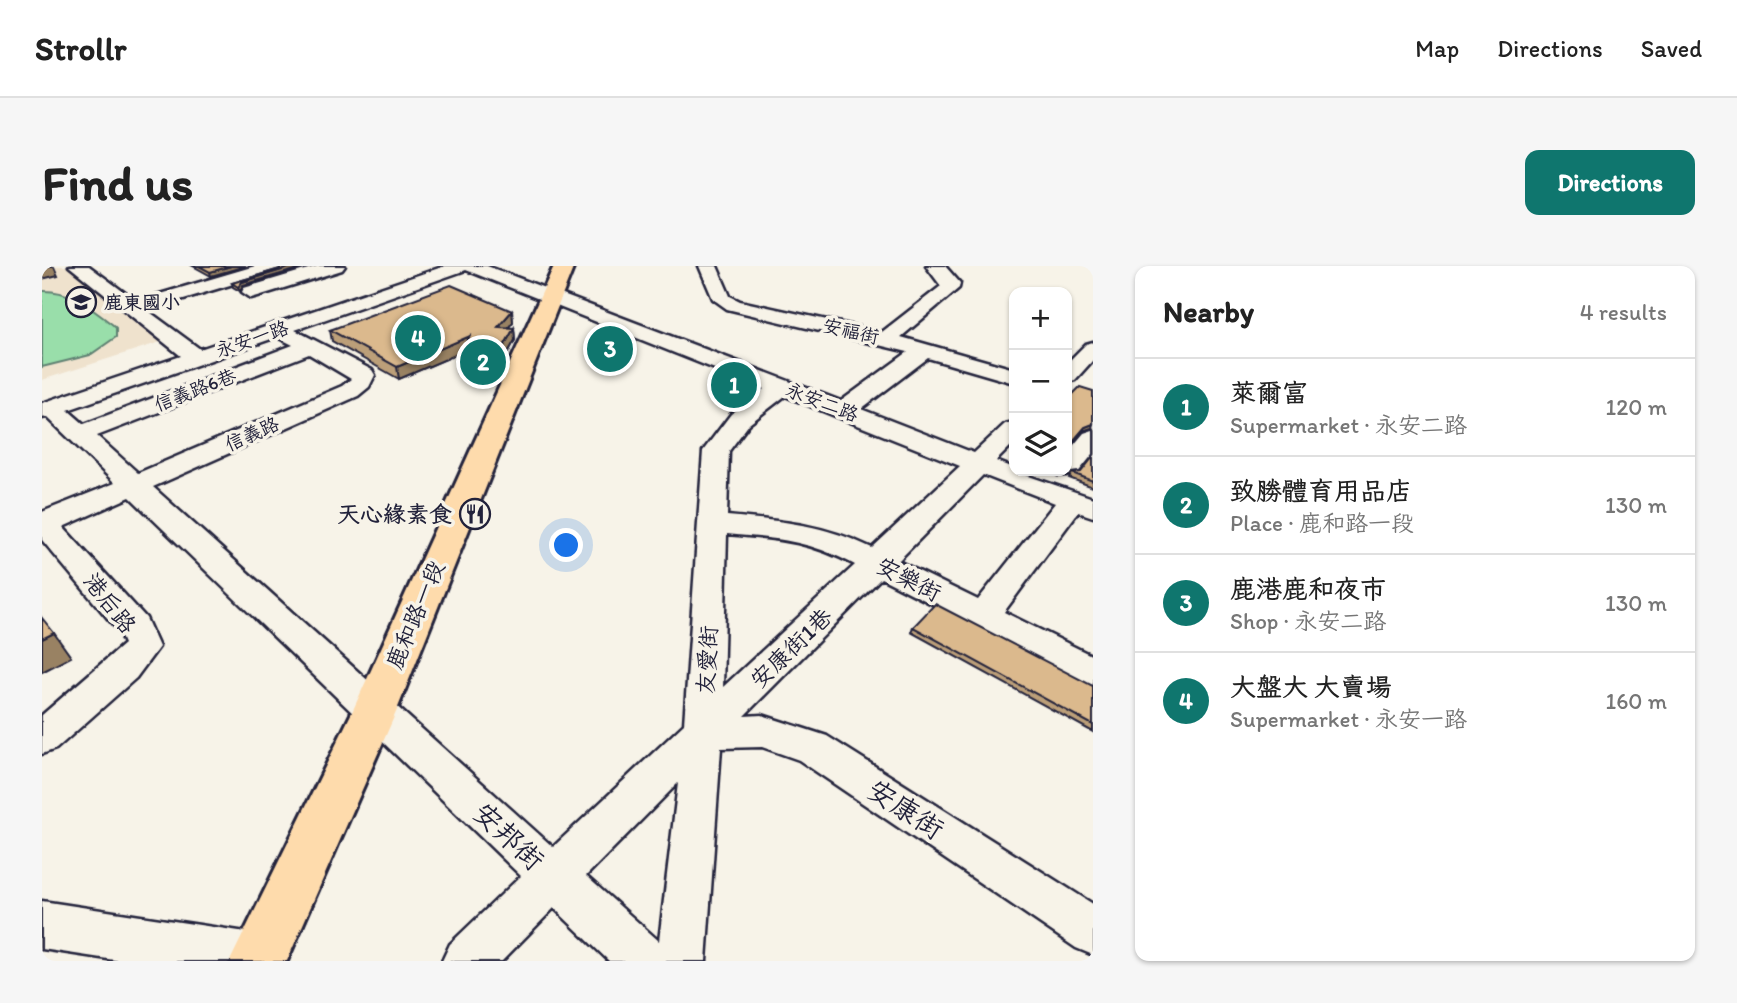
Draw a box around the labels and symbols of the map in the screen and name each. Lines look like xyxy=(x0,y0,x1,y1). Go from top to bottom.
school or university icon: 鹿東國小 xyxy=(64,285,98,319)
place label: 鹿東國小 xyxy=(104,291,180,314)
pin: 4 xyxy=(395,312,441,364)
street label: 安福街 xyxy=(821,313,881,349)
street label: 永安一路 xyxy=(212,316,292,362)
pin: 3 xyxy=(587,323,633,375)
pin: 2 xyxy=(460,336,506,388)
pin: 1 xyxy=(711,359,757,411)
street label: 信義路6巷 xyxy=(151,364,239,416)
street label: 永安二路 xyxy=(782,378,862,426)
street label: 信義路 xyxy=(221,412,283,456)
restaurant icon: 天心緣素食 xyxy=(458,497,492,531)
place label: 天心緣素食 xyxy=(337,500,452,528)
your location xyxy=(549,528,583,562)
street label: 安樂街 xyxy=(872,551,946,607)
street label: 鹿和路一段 xyxy=(380,557,450,673)
street label: 港后路 xyxy=(78,567,142,639)
street label: 安康街1巷 xyxy=(744,602,838,694)
street label: 友愛街 xyxy=(691,625,723,695)
street label: 安康街 xyxy=(862,772,950,846)
street label: 安邦街 xyxy=(467,795,551,877)

